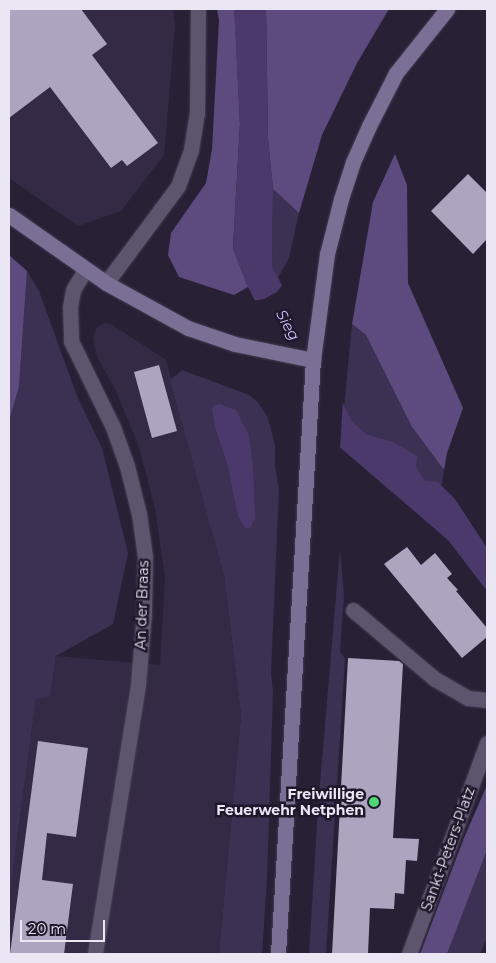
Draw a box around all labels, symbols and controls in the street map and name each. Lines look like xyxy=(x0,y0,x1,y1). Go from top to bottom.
water label: Sieg xyxy=(272,306,304,344)
street label: An der Braas xyxy=(132,560,152,650)
street label: Sankt-Peters-Platz xyxy=(418,785,478,913)
place label: Freiwillige Feuerwehr Netphen xyxy=(216,786,364,819)
marker: Freiwillige Feuerwehr Netphen xyxy=(368,796,380,808)
scale bar xyxy=(22,910,108,942)
text: 20 m xyxy=(28,919,66,938)

